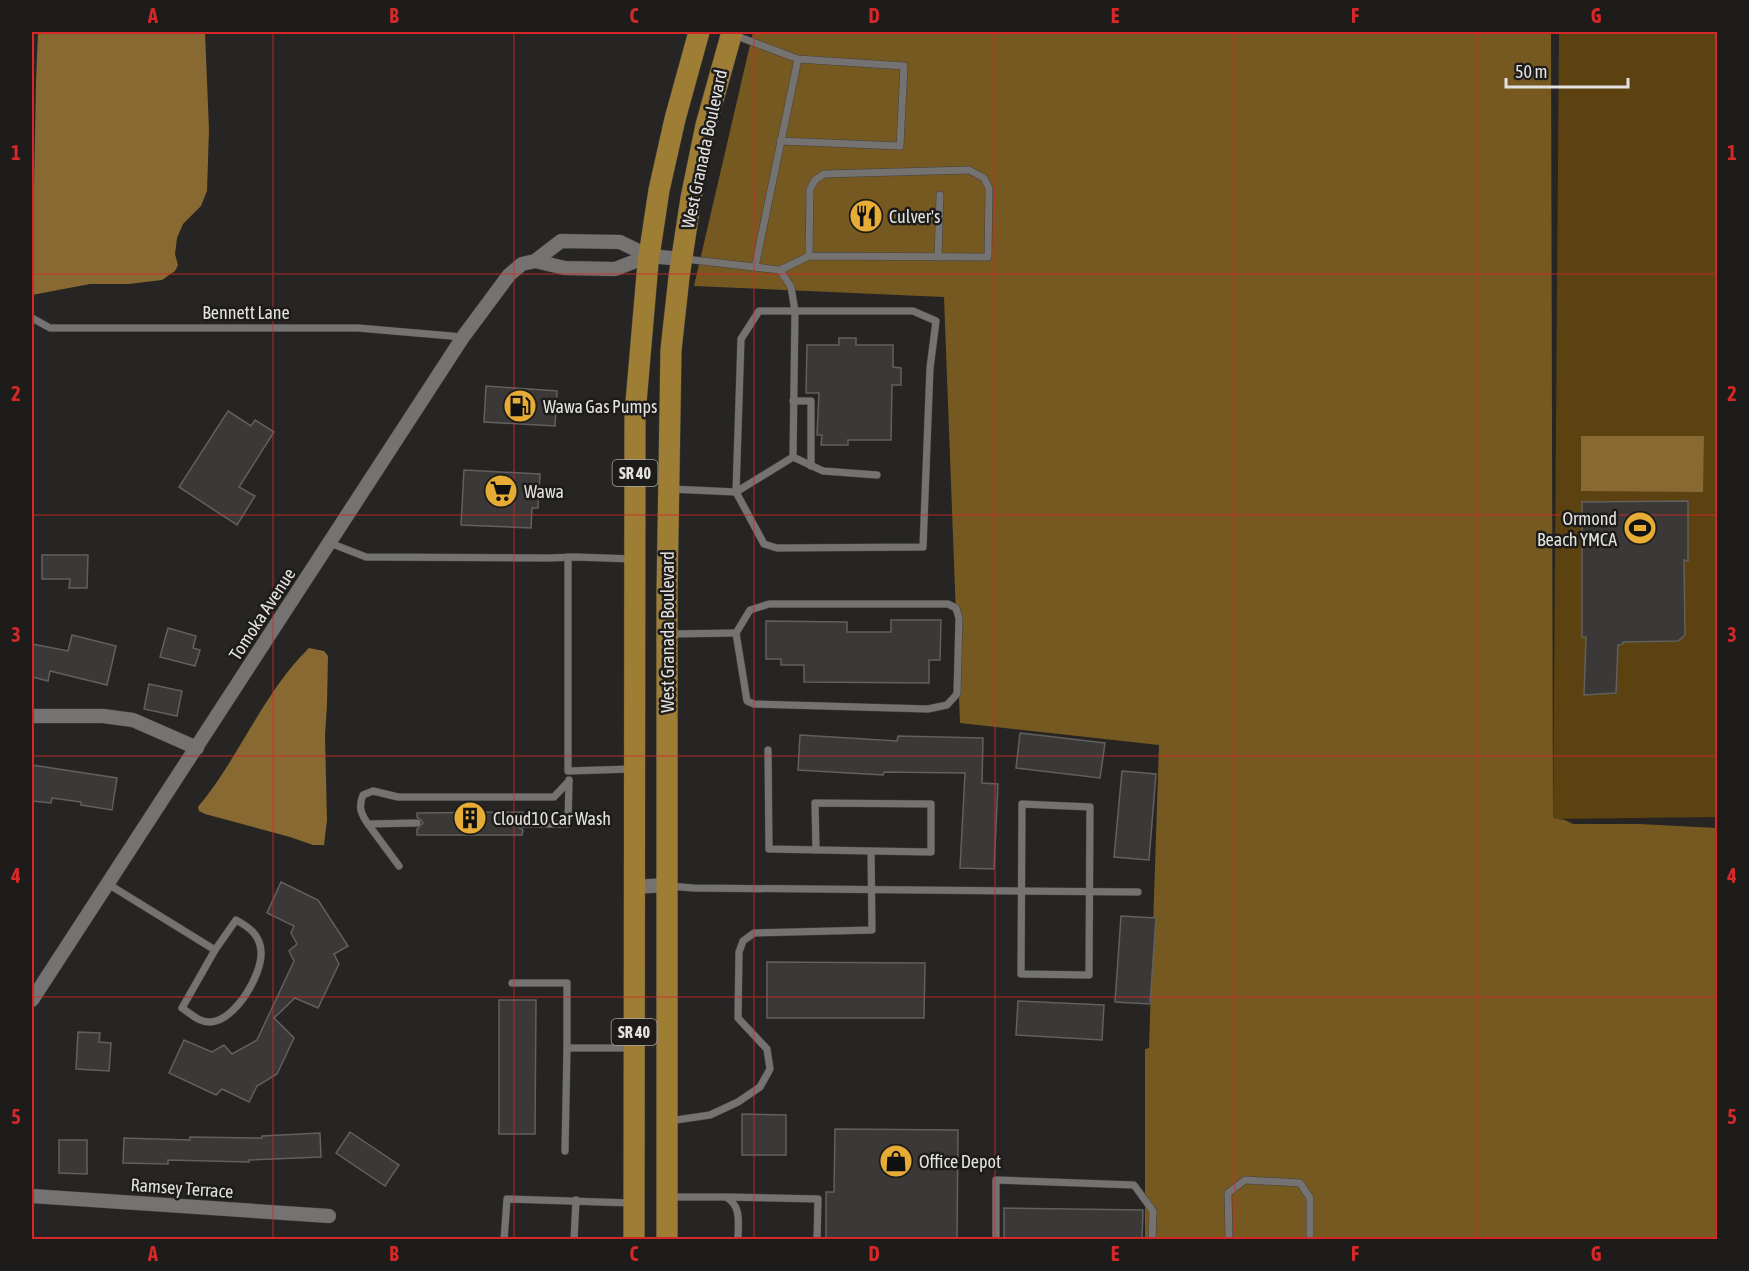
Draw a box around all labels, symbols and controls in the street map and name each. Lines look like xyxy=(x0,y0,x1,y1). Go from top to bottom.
text: A xyxy=(147,4,158,27)
text: B xyxy=(389,4,399,27)
text: C xyxy=(630,4,639,27)
text: D xyxy=(868,4,880,27)
text: E xyxy=(1111,4,1120,27)
text: F xyxy=(1351,4,1359,27)
text: G xyxy=(1591,4,1602,27)
scale bar xyxy=(1506,51,1628,89)
text: 50 m xyxy=(1515,61,1547,82)
street label: West Granada Boulevard xyxy=(677,68,731,230)
text: 1 xyxy=(11,141,21,164)
text: 1 xyxy=(1727,141,1737,164)
restaurant icon: Culver's xyxy=(848,198,884,234)
place label: Culver's xyxy=(889,206,940,227)
street label: Bennett Lane xyxy=(202,302,290,323)
text: 2 xyxy=(11,382,21,405)
text: 2 xyxy=(1727,382,1737,405)
fuel station icon: Wawa Gas Pumps xyxy=(502,388,538,424)
place label: Wawa Gas Pumps xyxy=(543,396,657,417)
road number: SR 40 xyxy=(612,460,658,486)
supermarket icon: Wawa xyxy=(483,473,519,509)
place label: Wawa xyxy=(524,481,564,502)
place label: Ormond Beach YMCA xyxy=(1537,508,1617,550)
sports icon: Ormond Beach YMCA xyxy=(1622,510,1658,546)
street label: West Granada Boulevard xyxy=(657,551,678,713)
street label: Tomoka Avenue xyxy=(225,564,299,664)
text: 3 xyxy=(11,623,21,646)
text: 3 xyxy=(1727,623,1737,646)
building icon: Cloud10 Car Wash xyxy=(452,800,488,836)
place label: Cloud10 Car Wash xyxy=(493,808,611,829)
text: 4 xyxy=(10,864,21,887)
text: 4 xyxy=(1726,864,1737,887)
road number: SR 40 xyxy=(612,1019,656,1045)
text: 5 xyxy=(11,1105,21,1128)
text: 5 xyxy=(1727,1105,1737,1128)
shop icon: Office Depot xyxy=(878,1143,914,1179)
place label: Office Depot xyxy=(919,1151,1001,1172)
street label: Ramsey Terrace xyxy=(130,1174,234,1202)
text: A xyxy=(147,1242,158,1265)
text: B xyxy=(389,1242,399,1265)
text: C xyxy=(630,1242,639,1265)
text: D xyxy=(868,1242,880,1265)
text: E xyxy=(1111,1242,1120,1265)
text: F xyxy=(1351,1242,1359,1265)
text: G xyxy=(1591,1242,1602,1265)

